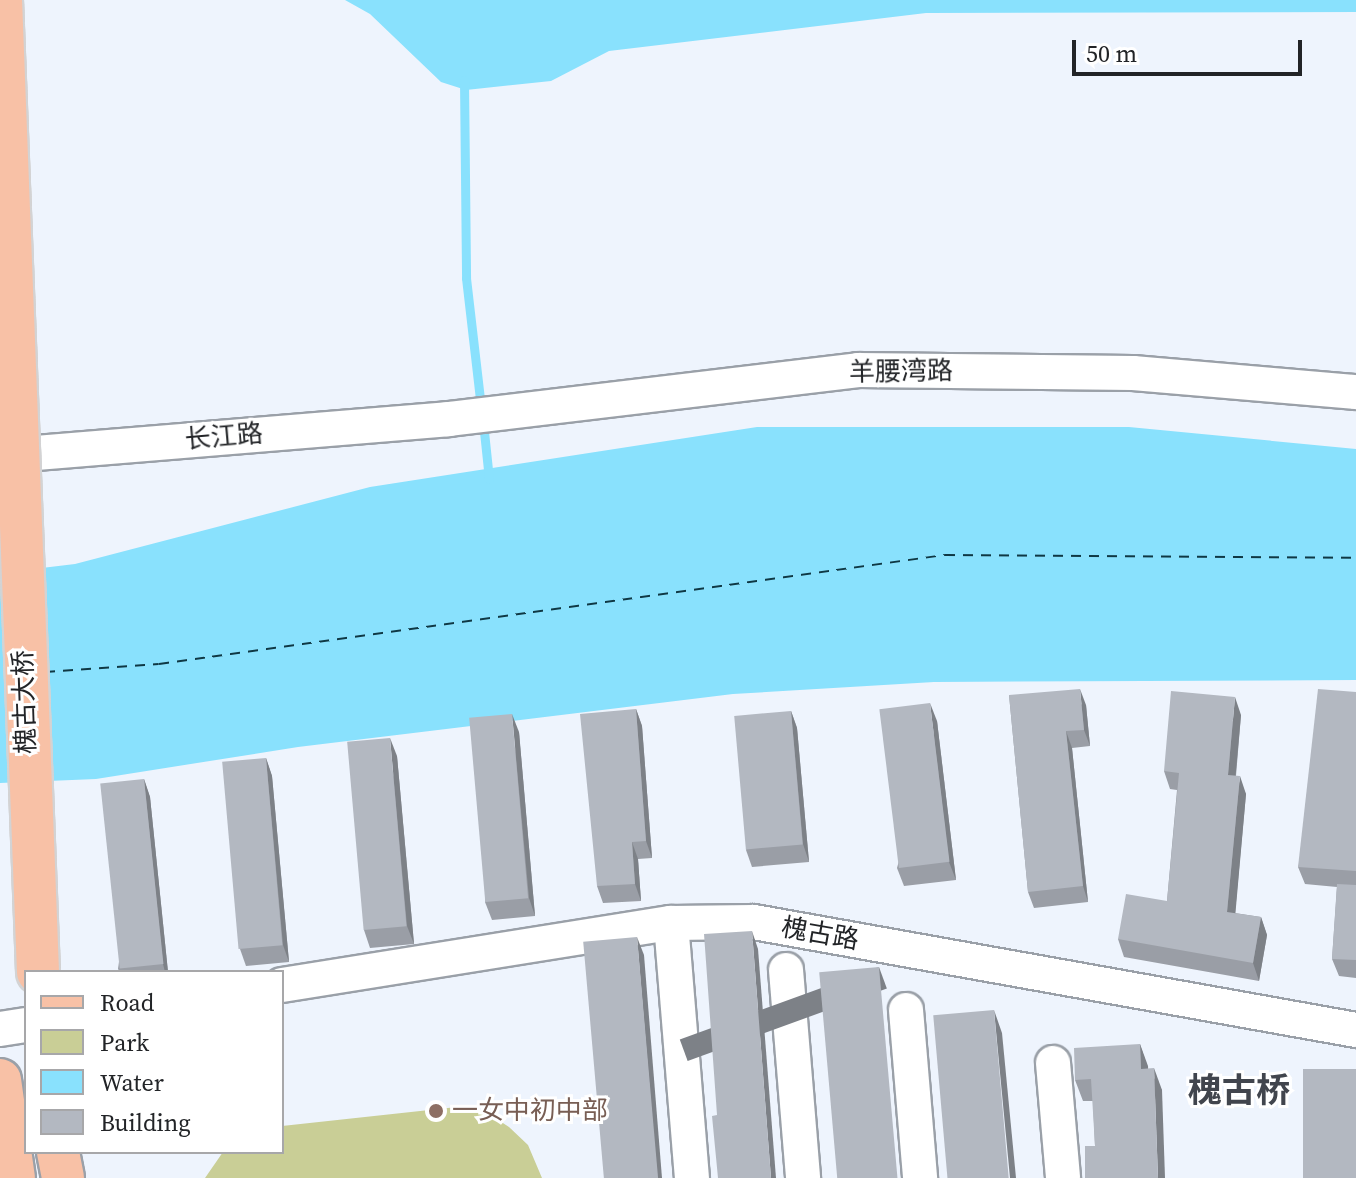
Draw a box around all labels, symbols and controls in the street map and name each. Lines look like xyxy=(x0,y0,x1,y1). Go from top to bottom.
scale bar xyxy=(1076,24,1306,74)
text: 50 m xyxy=(1086,37,1137,70)
street label: 羊腰湾路 xyxy=(849,355,953,389)
street label: 长江路 xyxy=(184,418,264,456)
street label: 槐古大桥 xyxy=(8,649,42,755)
street label: 槐古路 xyxy=(779,912,861,956)
legend xyxy=(24,970,284,1154)
text: Road xyxy=(100,986,154,1019)
text: Park xyxy=(100,1026,149,1059)
text: Water xyxy=(100,1066,164,1099)
district label: 槐古桥 xyxy=(1188,1071,1290,1111)
place label: 一女中初中部 xyxy=(452,1095,608,1127)
marker: 一女中初中部 xyxy=(427,1102,445,1120)
text: Building xyxy=(100,1106,191,1139)

